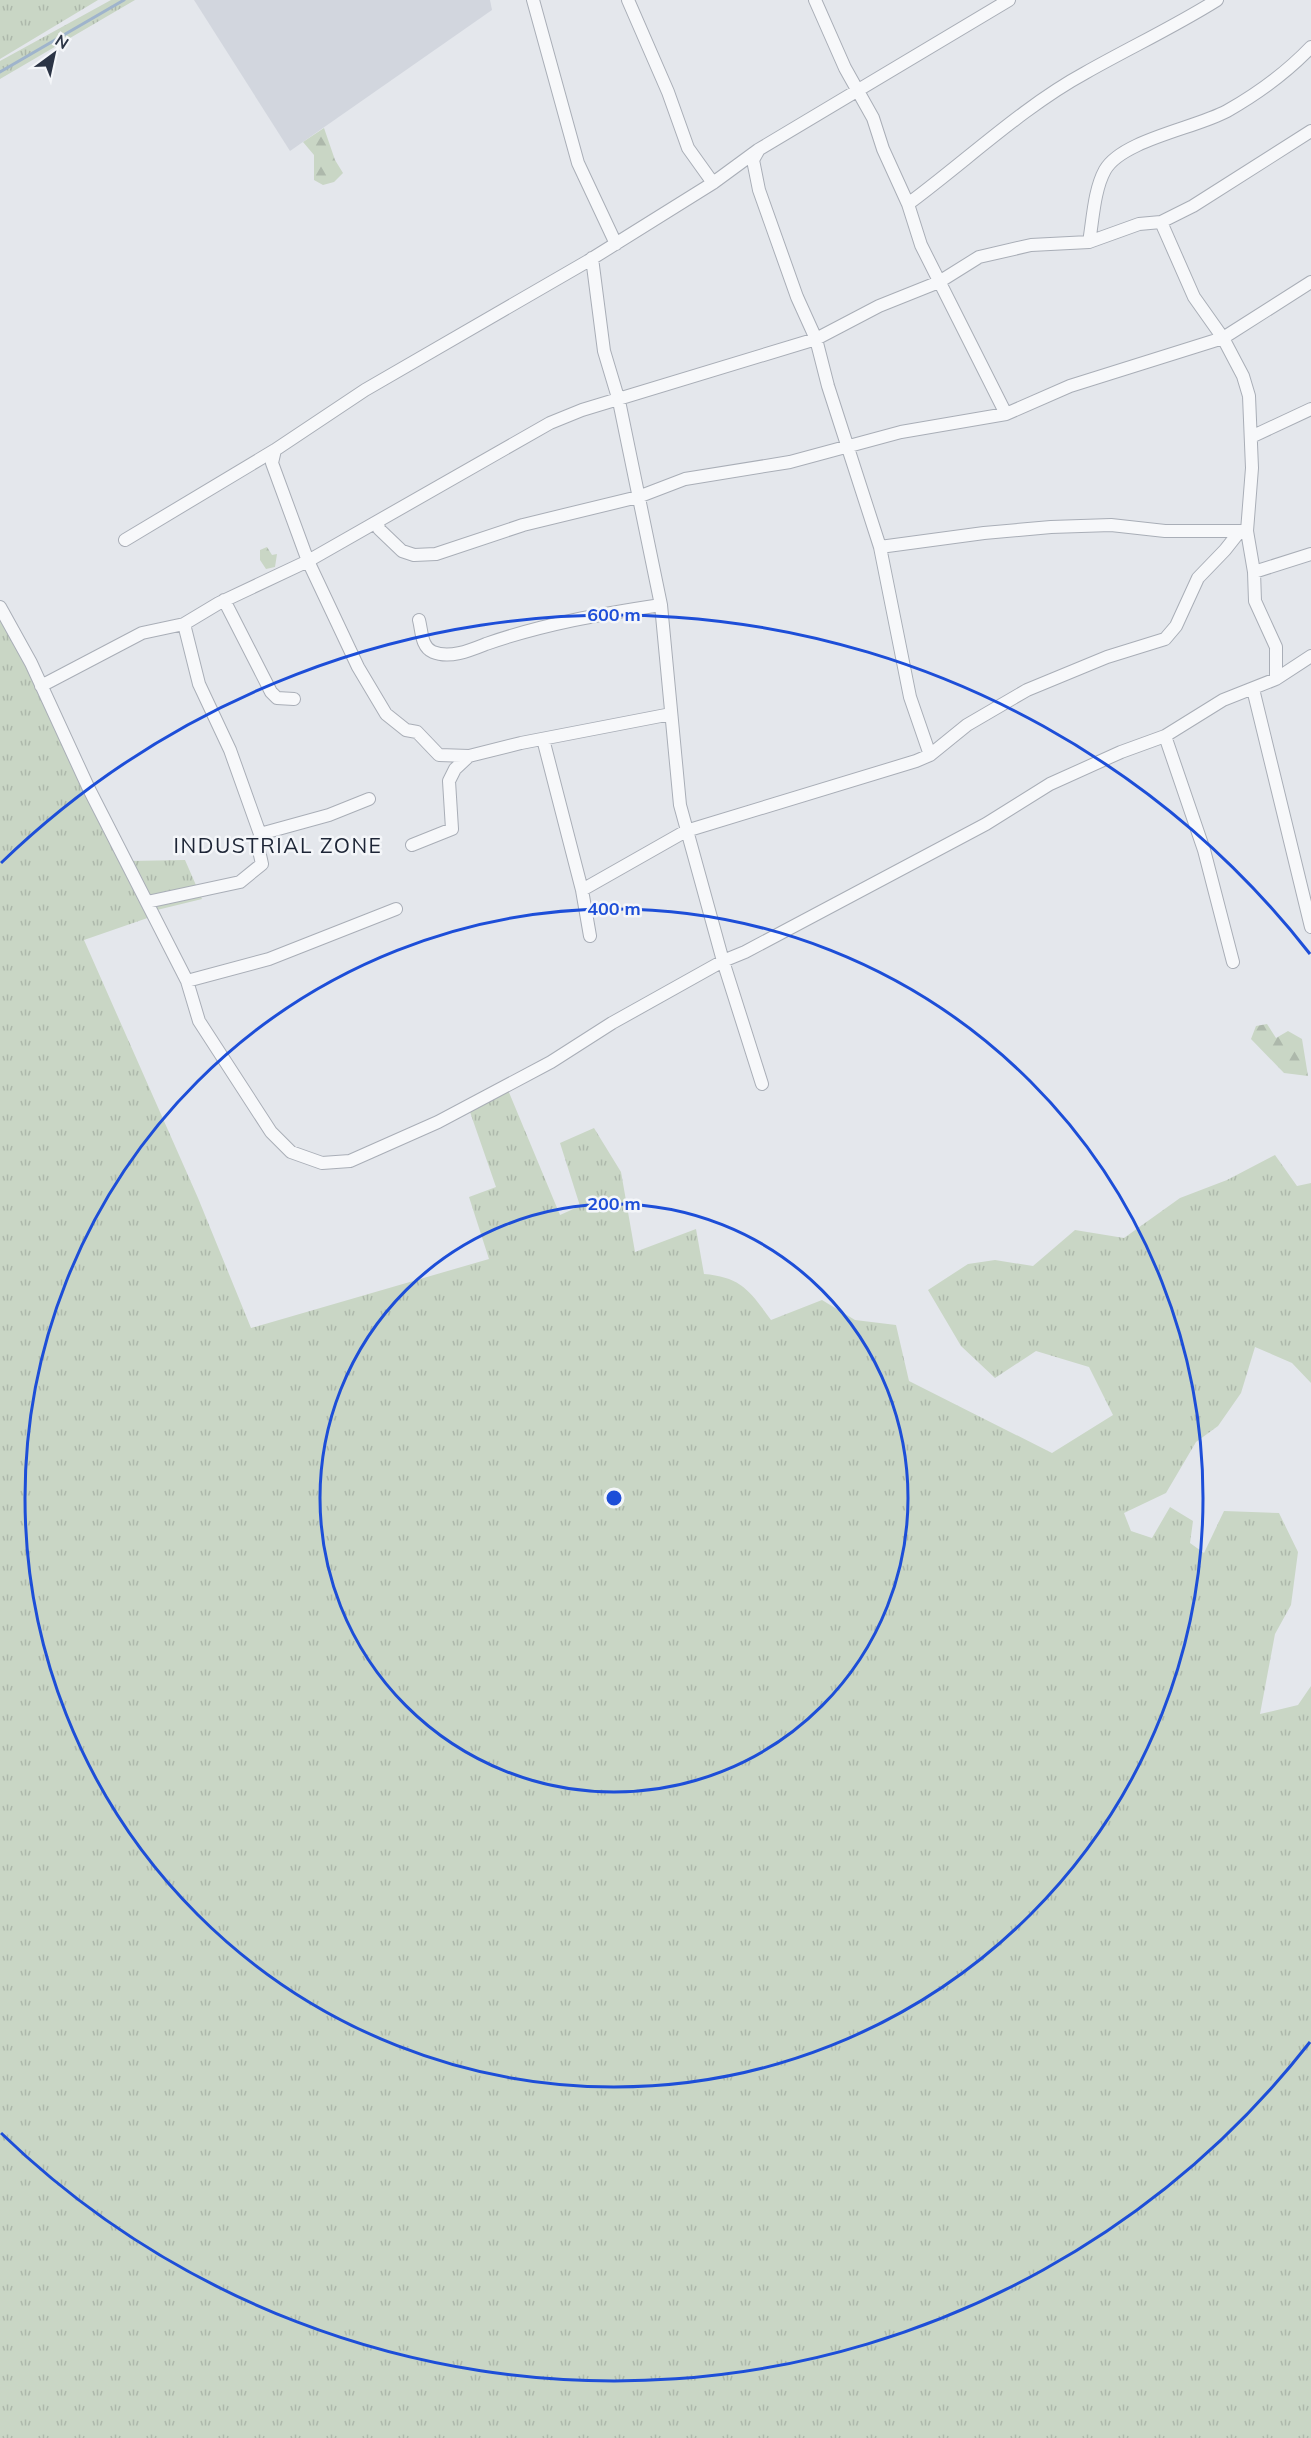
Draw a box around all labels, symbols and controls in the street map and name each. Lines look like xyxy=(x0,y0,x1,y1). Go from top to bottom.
north arrow xyxy=(24,24,84,84)
text: N xyxy=(52,30,73,53)
text: 600 m xyxy=(587,603,641,626)
district label: INDUSTRIAL ZONE xyxy=(174,832,382,858)
text: 400 m xyxy=(587,897,641,920)
text: 200 m xyxy=(587,1192,641,1215)
centre of rings xyxy=(604,1488,624,1508)

